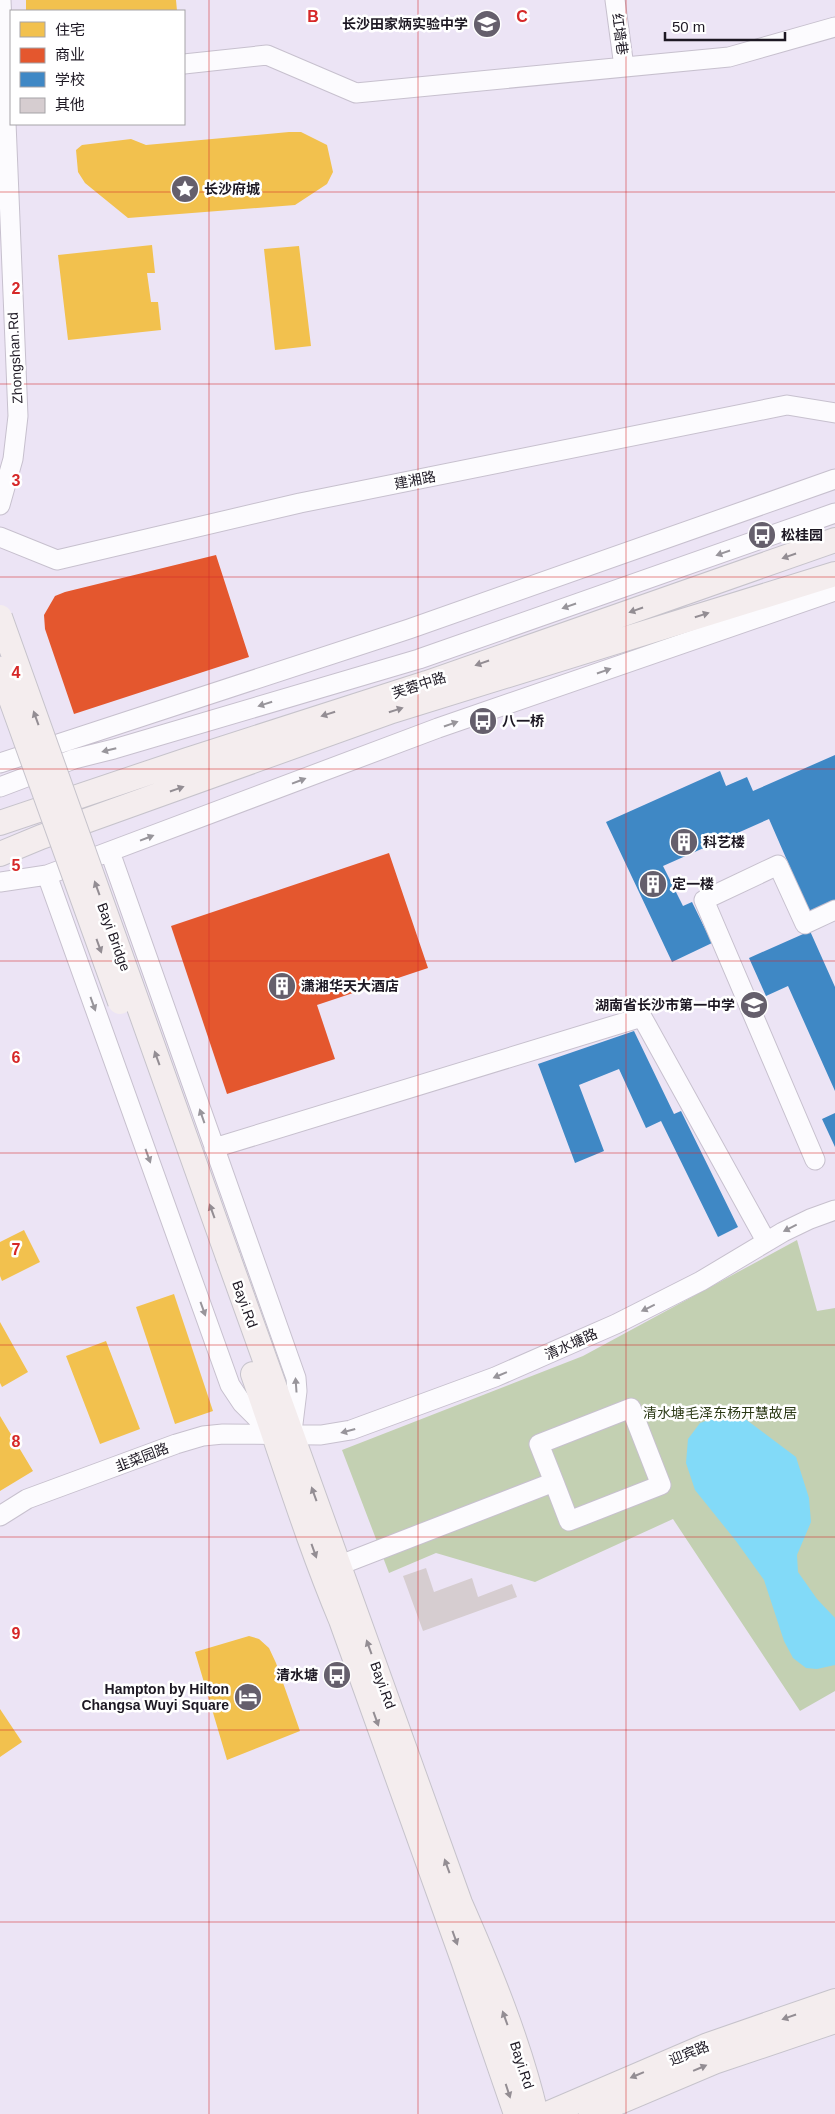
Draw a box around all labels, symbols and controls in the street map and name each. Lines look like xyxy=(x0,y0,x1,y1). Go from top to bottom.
text: B xyxy=(307,8,319,25)
text: C xyxy=(516,8,528,25)
school or university icon: 长沙田家炳实验中学 xyxy=(472,9,502,39)
legend xyxy=(10,10,185,125)
scale bar xyxy=(665,10,785,42)
street label: 红墙巷 xyxy=(609,12,631,56)
place label: 长沙田家炳实验中学 xyxy=(342,16,468,32)
text: 50 m xyxy=(672,18,705,35)
text: 住宅 xyxy=(55,21,85,38)
text: 商业 xyxy=(55,46,85,63)
text: 学校 xyxy=(55,71,85,88)
text: 其他 xyxy=(55,96,85,113)
place icon: 长沙府城 xyxy=(170,174,200,204)
place label: 长沙府城 xyxy=(204,181,260,197)
text: 2 xyxy=(12,280,21,297)
street label: Zhongshan.Rd xyxy=(5,312,25,404)
street label: 建湘路 xyxy=(393,468,437,492)
text: 3 xyxy=(12,472,21,489)
bus stop icon: 松桂园 xyxy=(747,520,777,550)
place label: 松桂园 xyxy=(781,527,823,543)
one-way arrow xyxy=(715,549,730,557)
one-way arrow xyxy=(781,552,796,560)
one-way arrow xyxy=(562,603,577,610)
one-way arrow xyxy=(628,607,643,614)
one-way arrow xyxy=(694,611,709,619)
one-way arrow xyxy=(474,659,489,667)
text: 4 xyxy=(12,664,21,681)
one-way arrow xyxy=(597,666,612,674)
street label: 芙蓉中路 xyxy=(390,669,448,701)
one-way arrow xyxy=(257,701,272,709)
one-way arrow xyxy=(389,706,404,714)
bus stop icon: 八一桥 xyxy=(468,706,498,736)
one-way arrow xyxy=(32,711,39,726)
one-way arrow xyxy=(320,711,335,719)
place label: 八一桥 xyxy=(502,713,544,729)
one-way arrow xyxy=(444,720,459,728)
one-way arrow xyxy=(102,747,117,755)
one-way arrow xyxy=(291,777,306,784)
one-way arrow xyxy=(170,785,185,793)
building icon: 科艺楼 xyxy=(669,827,699,857)
one-way arrow xyxy=(139,834,154,841)
place label: 科艺楼 xyxy=(703,834,745,850)
text: 5 xyxy=(12,857,21,874)
building icon: 定一楼 xyxy=(638,869,668,899)
place label: 定一楼 xyxy=(672,876,714,892)
one-way arrow xyxy=(93,880,101,895)
street label: Bayi Bridge xyxy=(94,901,134,974)
one-way arrow xyxy=(96,938,103,953)
building icon: 潇湘华天大酒店 xyxy=(267,971,297,1001)
place label: 潇湘华天大酒店 xyxy=(301,978,399,994)
school or university icon: 湖南省长沙市第一中学 xyxy=(739,990,769,1020)
one-way arrow xyxy=(90,996,97,1011)
place label: 湖南省长沙市第一中学 xyxy=(595,997,735,1013)
text: 6 xyxy=(12,1049,21,1066)
one-way arrow xyxy=(153,1050,160,1065)
one-way arrow xyxy=(198,1109,206,1124)
one-way arrow xyxy=(145,1149,152,1164)
one-way arrow xyxy=(208,1203,215,1218)
one-way arrow xyxy=(783,1224,797,1232)
text: 7 xyxy=(12,1241,21,1258)
street label: Bayi.Rd xyxy=(229,1278,261,1330)
one-way arrow xyxy=(200,1302,207,1317)
one-way arrow xyxy=(641,1304,656,1312)
street label: 清水塘路 xyxy=(542,1325,600,1363)
one-way arrow xyxy=(493,1371,507,1379)
one-way arrow xyxy=(292,1377,300,1393)
park label: 清水塘毛泽东杨开慧故居 xyxy=(643,1405,797,1421)
one-way arrow xyxy=(340,1427,355,1435)
text: 8 xyxy=(12,1433,21,1450)
street label: 韭菜园路 xyxy=(113,1439,171,1475)
one-way arrow xyxy=(310,1486,318,1501)
one-way arrow xyxy=(310,1543,318,1558)
text: 9 xyxy=(12,1625,21,1642)
one-way arrow xyxy=(365,1639,373,1654)
street label: Bayi.Rd xyxy=(367,1659,399,1711)
bus stop icon: 清水塘 xyxy=(322,1660,352,1690)
place label: 清水塘 xyxy=(276,1667,318,1683)
place label: Hampton by Hilton Changsa Wuyi Square xyxy=(81,1681,229,1713)
hotel icon: Hampton by Hilton Changsa Wuyi Square xyxy=(233,1682,263,1712)
one-way arrow xyxy=(373,1712,381,1727)
one-way arrow xyxy=(443,1858,451,1873)
one-way arrow xyxy=(451,1931,459,1946)
one-way arrow xyxy=(501,2010,509,2025)
one-way arrow xyxy=(781,2013,796,2021)
street label: 迎宾路 xyxy=(667,2038,711,2068)
street label: Bayi.Rd xyxy=(507,2039,537,2091)
one-way arrow xyxy=(693,2064,708,2072)
one-way arrow xyxy=(630,2071,644,2079)
one-way arrow xyxy=(505,2084,513,2099)

